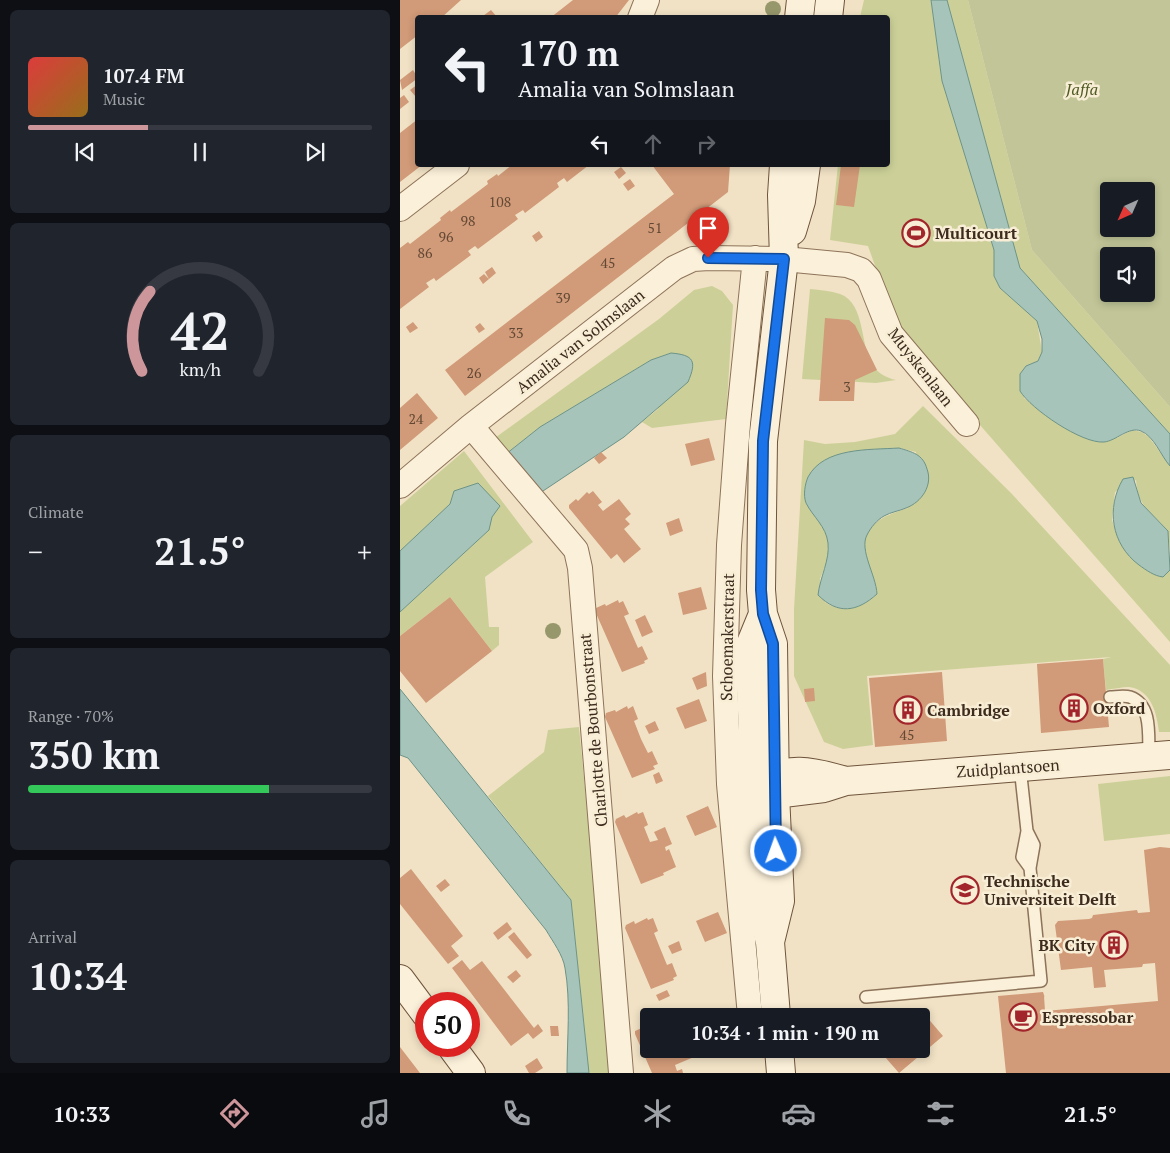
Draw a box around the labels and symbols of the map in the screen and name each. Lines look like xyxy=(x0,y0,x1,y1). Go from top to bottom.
park label: Jaffa xyxy=(1065,78,1098,100)
north arrow xyxy=(1100,182,1155,238)
house number: 108 xyxy=(489,192,511,211)
pin xyxy=(687,207,729,258)
house number: 98 xyxy=(461,211,475,230)
house number: 51 xyxy=(648,218,662,237)
sports icon: Multicourt xyxy=(901,218,931,248)
place label: Multicourt xyxy=(935,222,1018,244)
house number: 96 xyxy=(439,227,454,246)
house number: 86 xyxy=(418,243,433,262)
house number: 45 xyxy=(601,253,615,272)
street label: Amalia van Solmslaan xyxy=(511,284,649,398)
house number: 39 xyxy=(556,288,570,307)
house number: 33 xyxy=(509,323,523,342)
street label: Muyskenlaan xyxy=(883,323,959,411)
house number: 26 xyxy=(467,363,482,382)
house number: 3 xyxy=(843,377,851,396)
house number: 24 xyxy=(409,409,424,428)
street label: Schoemakerstraat xyxy=(715,573,739,701)
street label: Charlotte de Bourbonstraat xyxy=(574,632,612,828)
building icon: Oxford xyxy=(1059,693,1089,723)
building icon: Cambridge xyxy=(893,695,923,725)
place label: Oxford xyxy=(1093,697,1146,719)
place label: Cambridge xyxy=(927,699,1010,721)
house number: 45 xyxy=(900,725,914,744)
street label: Zuidplantsoen xyxy=(956,753,1061,783)
position arrow xyxy=(749,824,801,876)
place label: Technische Universiteit Delft xyxy=(984,870,1117,910)
school or university icon: Technische Universiteit Delft xyxy=(950,875,980,905)
building icon: BK City xyxy=(1099,930,1129,960)
place label: BK City xyxy=(1038,934,1096,956)
speed limit sign: 50 xyxy=(415,992,480,1057)
cafe icon: Espressobar xyxy=(1008,1002,1038,1032)
place label: Espressobar xyxy=(1042,1006,1133,1028)

